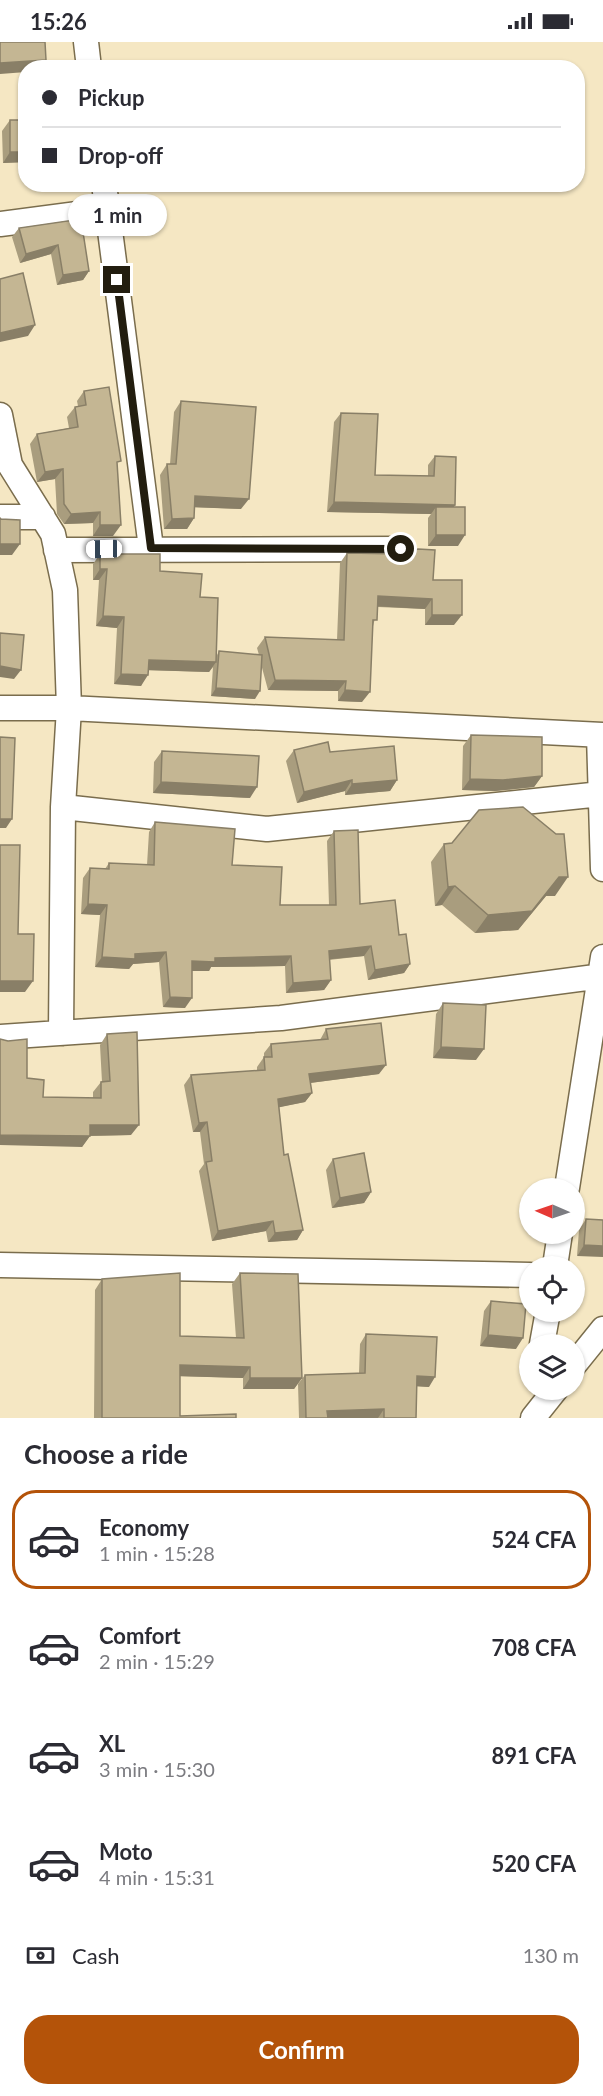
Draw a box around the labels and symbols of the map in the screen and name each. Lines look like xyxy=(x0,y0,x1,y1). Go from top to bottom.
callout: 1 min xyxy=(68,193,166,235)
route end xyxy=(103,266,130,293)
route start xyxy=(387,535,414,562)
car xyxy=(86,540,122,558)
north arrow xyxy=(519,1178,585,1244)

